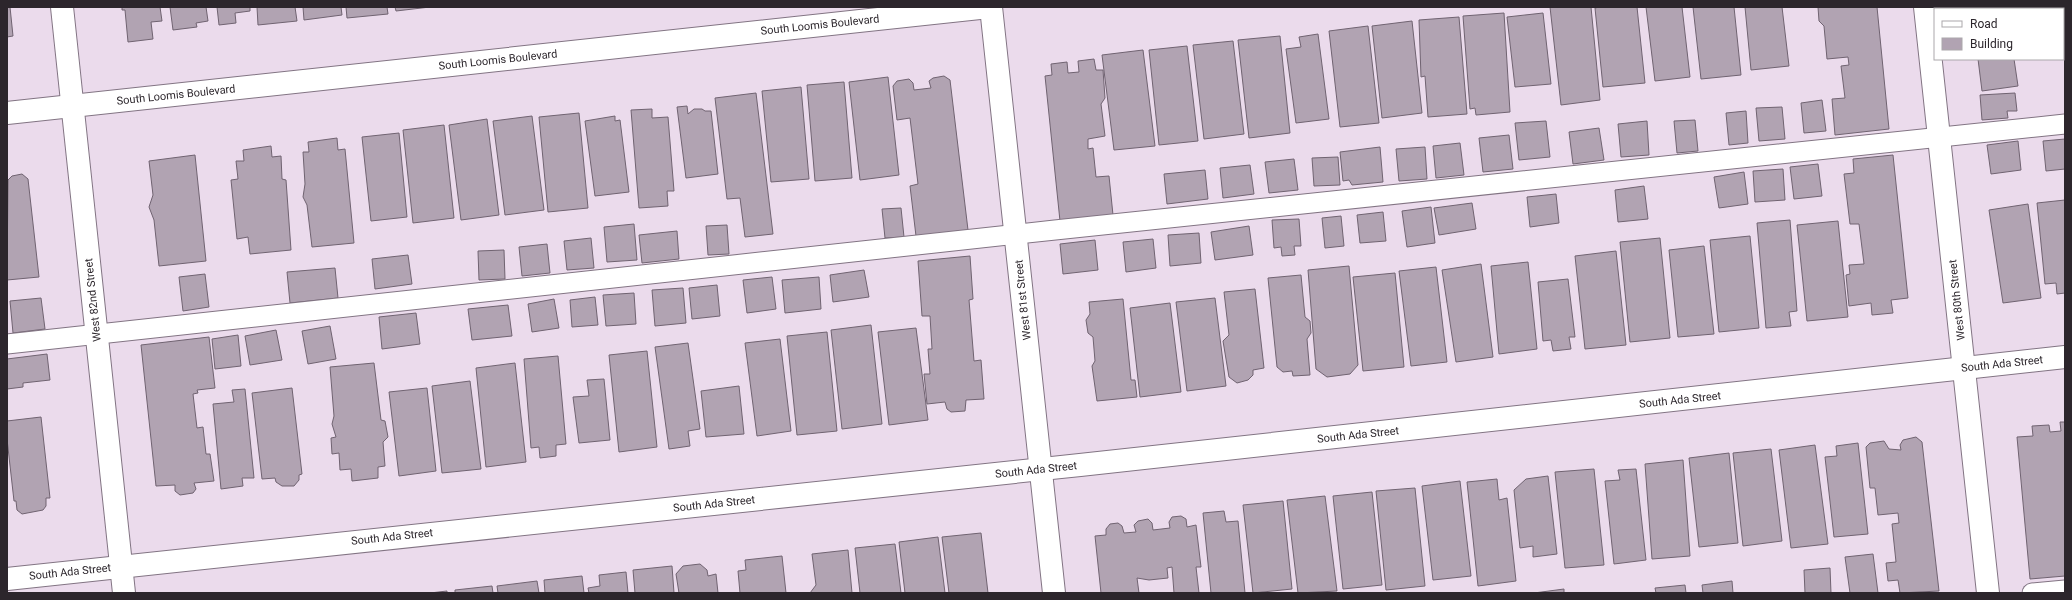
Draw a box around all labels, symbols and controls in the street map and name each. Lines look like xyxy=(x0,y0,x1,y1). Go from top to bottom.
legend xyxy=(1934,8,2064,60)
street label: South Loomis Boulevard xyxy=(760,12,880,38)
text: Road xyxy=(1970,17,1998,31)
text: Building xyxy=(1970,37,2013,51)
street label: South Loomis Boulevard xyxy=(438,47,558,73)
street label: South Loomis Boulevard xyxy=(116,82,236,108)
street label: West 82nd Street xyxy=(82,257,104,342)
street label: West 81st Street xyxy=(1012,259,1034,341)
street label: West 80th Street xyxy=(1946,259,1968,341)
street label: South Ada Street xyxy=(1960,353,2044,375)
street label: South Ada Street xyxy=(1638,389,1722,411)
street label: South Ada Street xyxy=(1316,424,1400,446)
street label: South Ada Street xyxy=(994,459,1078,481)
street label: South Ada Street xyxy=(672,493,756,515)
street label: South Ada Street xyxy=(350,526,434,548)
street label: South Ada Street xyxy=(28,561,112,583)

